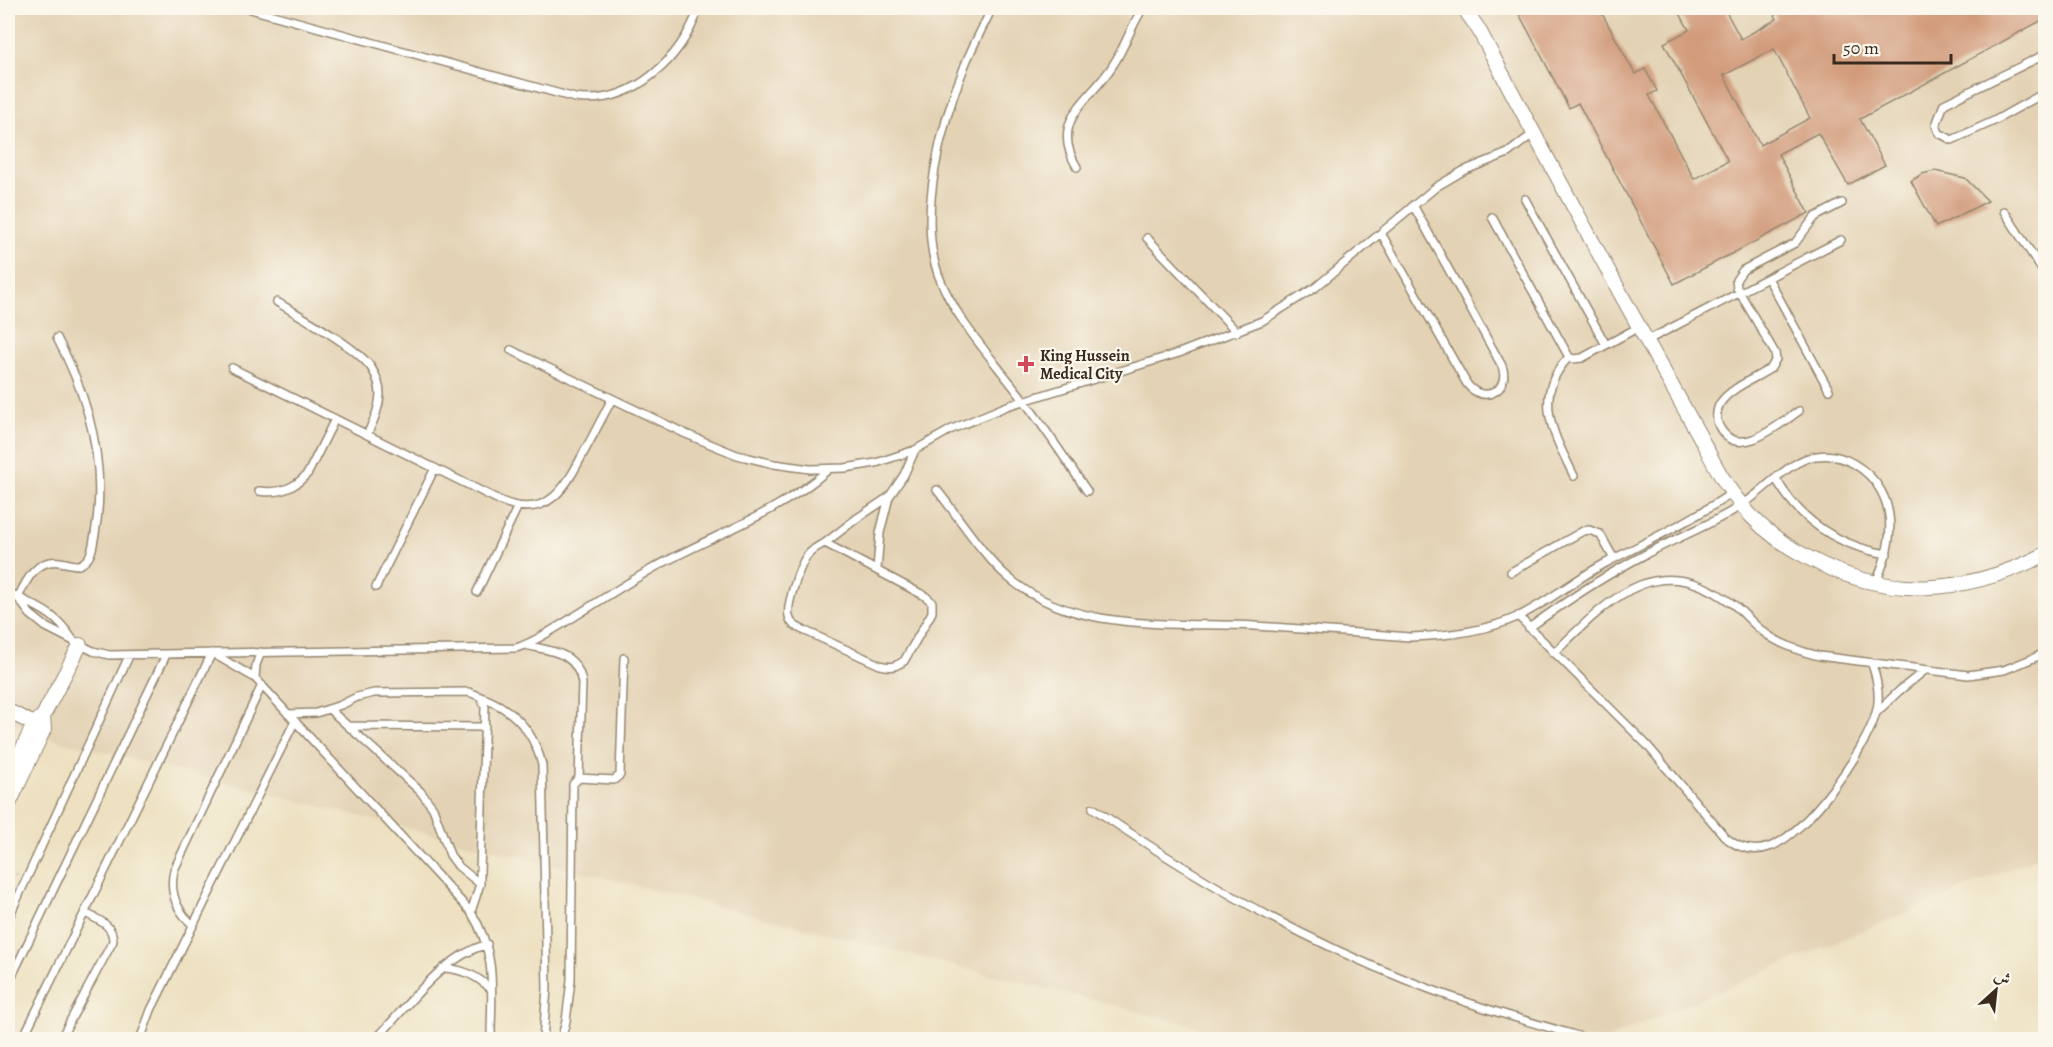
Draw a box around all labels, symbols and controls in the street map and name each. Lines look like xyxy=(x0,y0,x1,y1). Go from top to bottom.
scale bar xyxy=(1834,27,1951,65)
text: 50 m xyxy=(1843,36,1879,60)
place label: King Hussein Medical City xyxy=(1040,345,1130,385)
marker: King Hussein Medical City xyxy=(1017,355,1035,373)
north arrow xyxy=(1966,960,2026,1020)
text: ش xyxy=(1990,964,2014,991)

